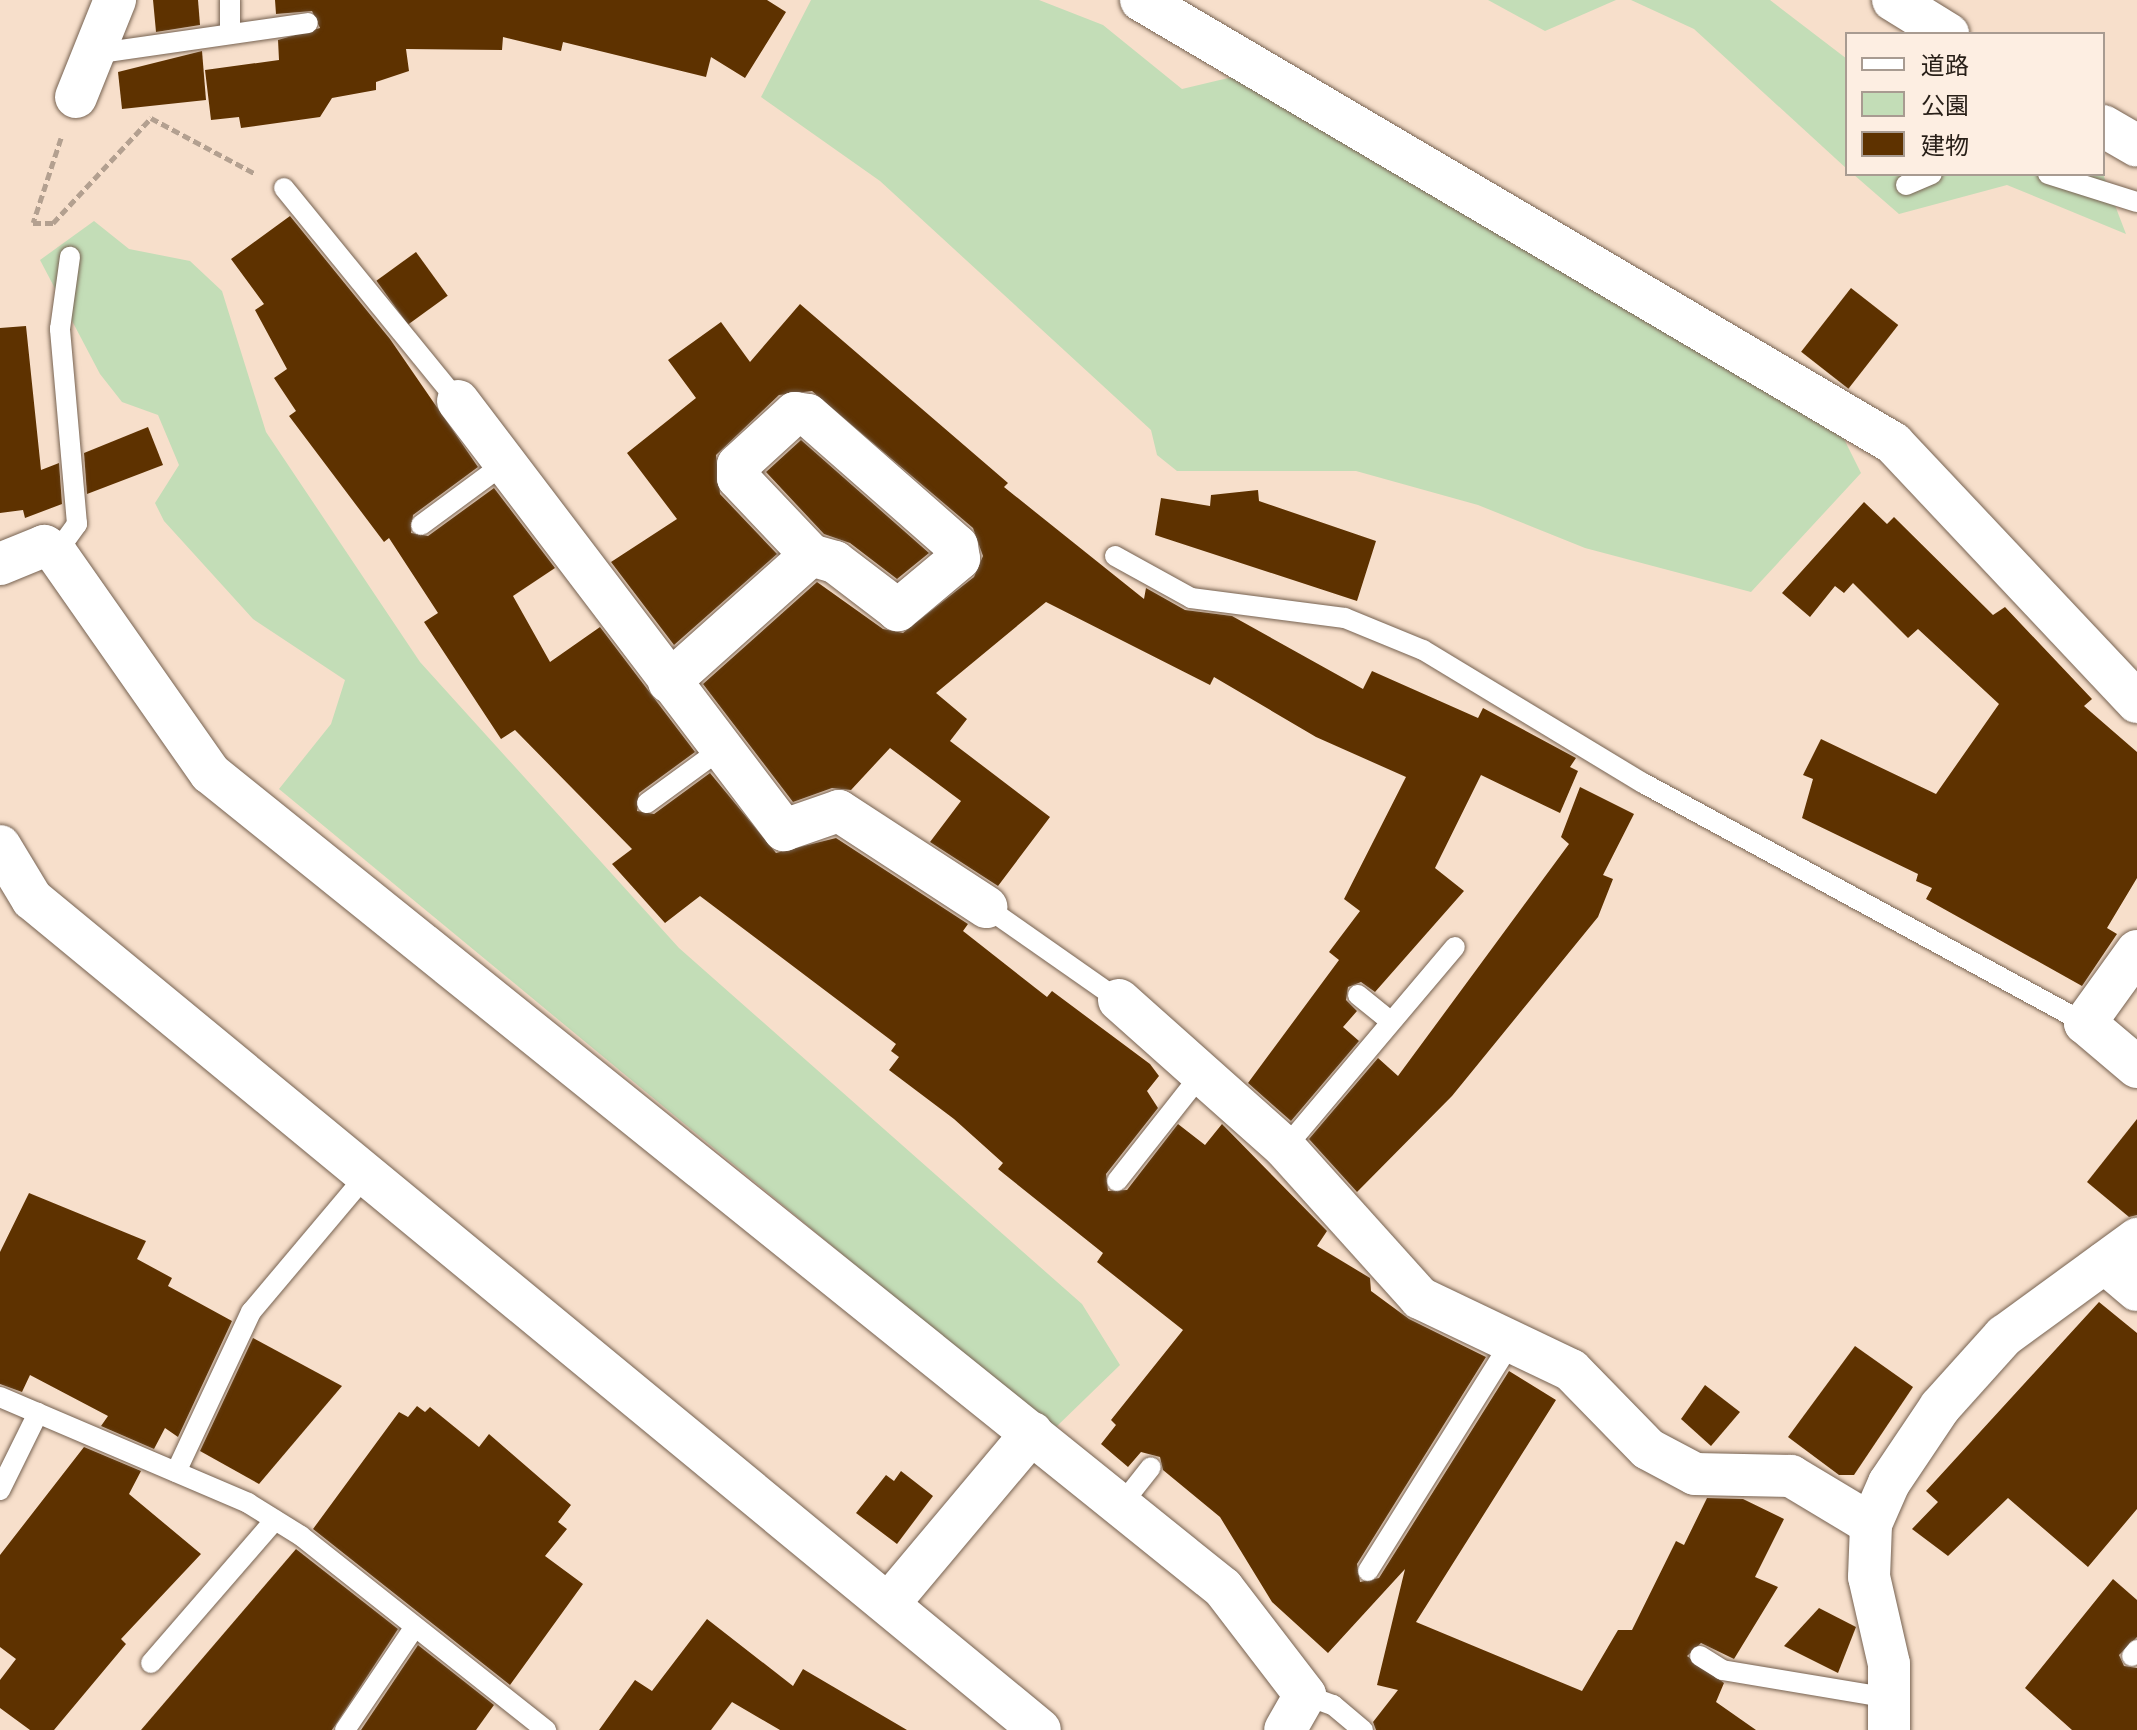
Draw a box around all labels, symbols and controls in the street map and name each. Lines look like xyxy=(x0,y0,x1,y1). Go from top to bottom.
legend xyxy=(1845,32,2105,176)
text: 道路 xyxy=(1921,47,1969,83)
text: 公園 xyxy=(1921,87,1969,123)
text: 建物 xyxy=(1921,127,1969,163)

